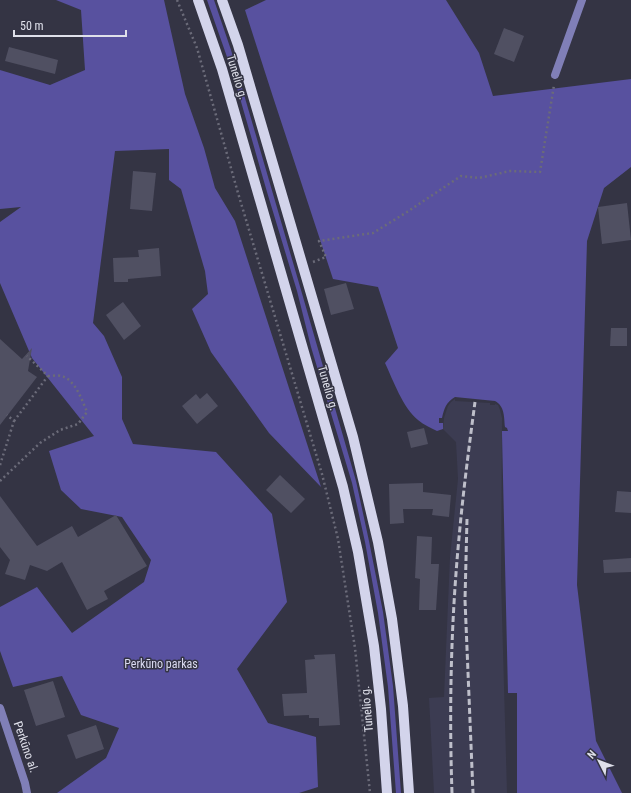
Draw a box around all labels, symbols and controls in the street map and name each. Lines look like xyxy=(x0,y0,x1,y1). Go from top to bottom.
scale bar xyxy=(14,12,126,38)
text: 50 m xyxy=(20,19,44,33)
street label: Tunelio g. xyxy=(224,53,250,101)
street label: Tunelio g. xyxy=(315,364,341,412)
park label: Perkūno parkas xyxy=(124,657,198,671)
street label: Tunelio g. xyxy=(358,685,376,733)
street label: Perkūno al. xyxy=(11,720,41,774)
north arrow xyxy=(579,741,619,781)
text: N xyxy=(585,748,599,762)

